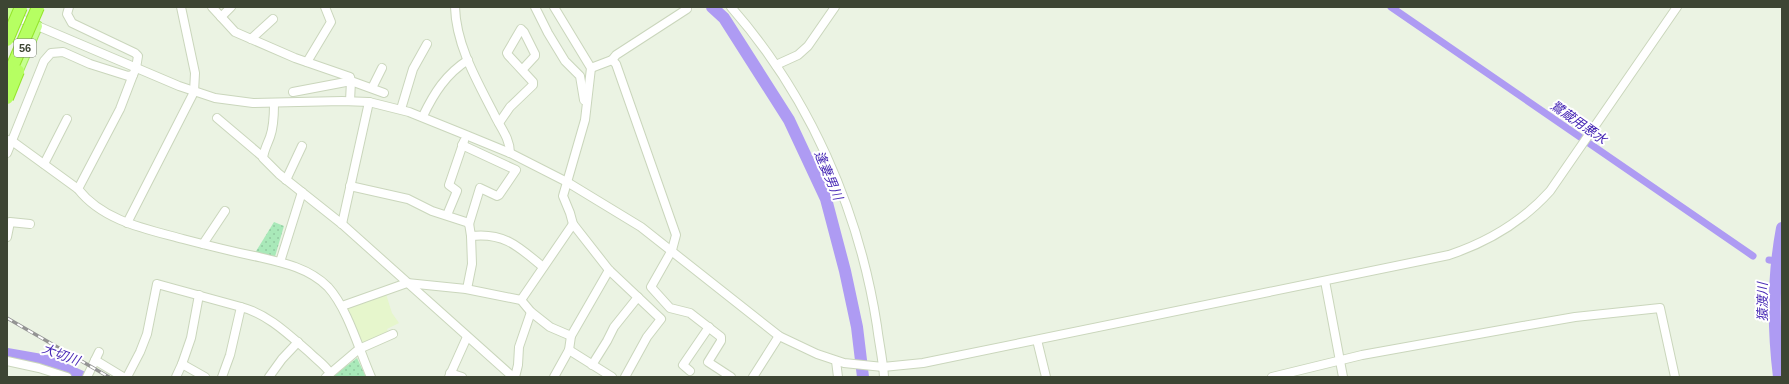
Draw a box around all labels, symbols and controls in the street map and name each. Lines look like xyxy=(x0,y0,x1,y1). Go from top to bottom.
road number: 56 xyxy=(14,39,36,57)
water label: 鷺蔵用悪水 xyxy=(1548,98,1611,148)
water label: 逢妻男川 xyxy=(811,148,846,204)
water label: 猿渡川 xyxy=(1755,281,1770,322)
water label: 大切川 xyxy=(40,341,84,369)

